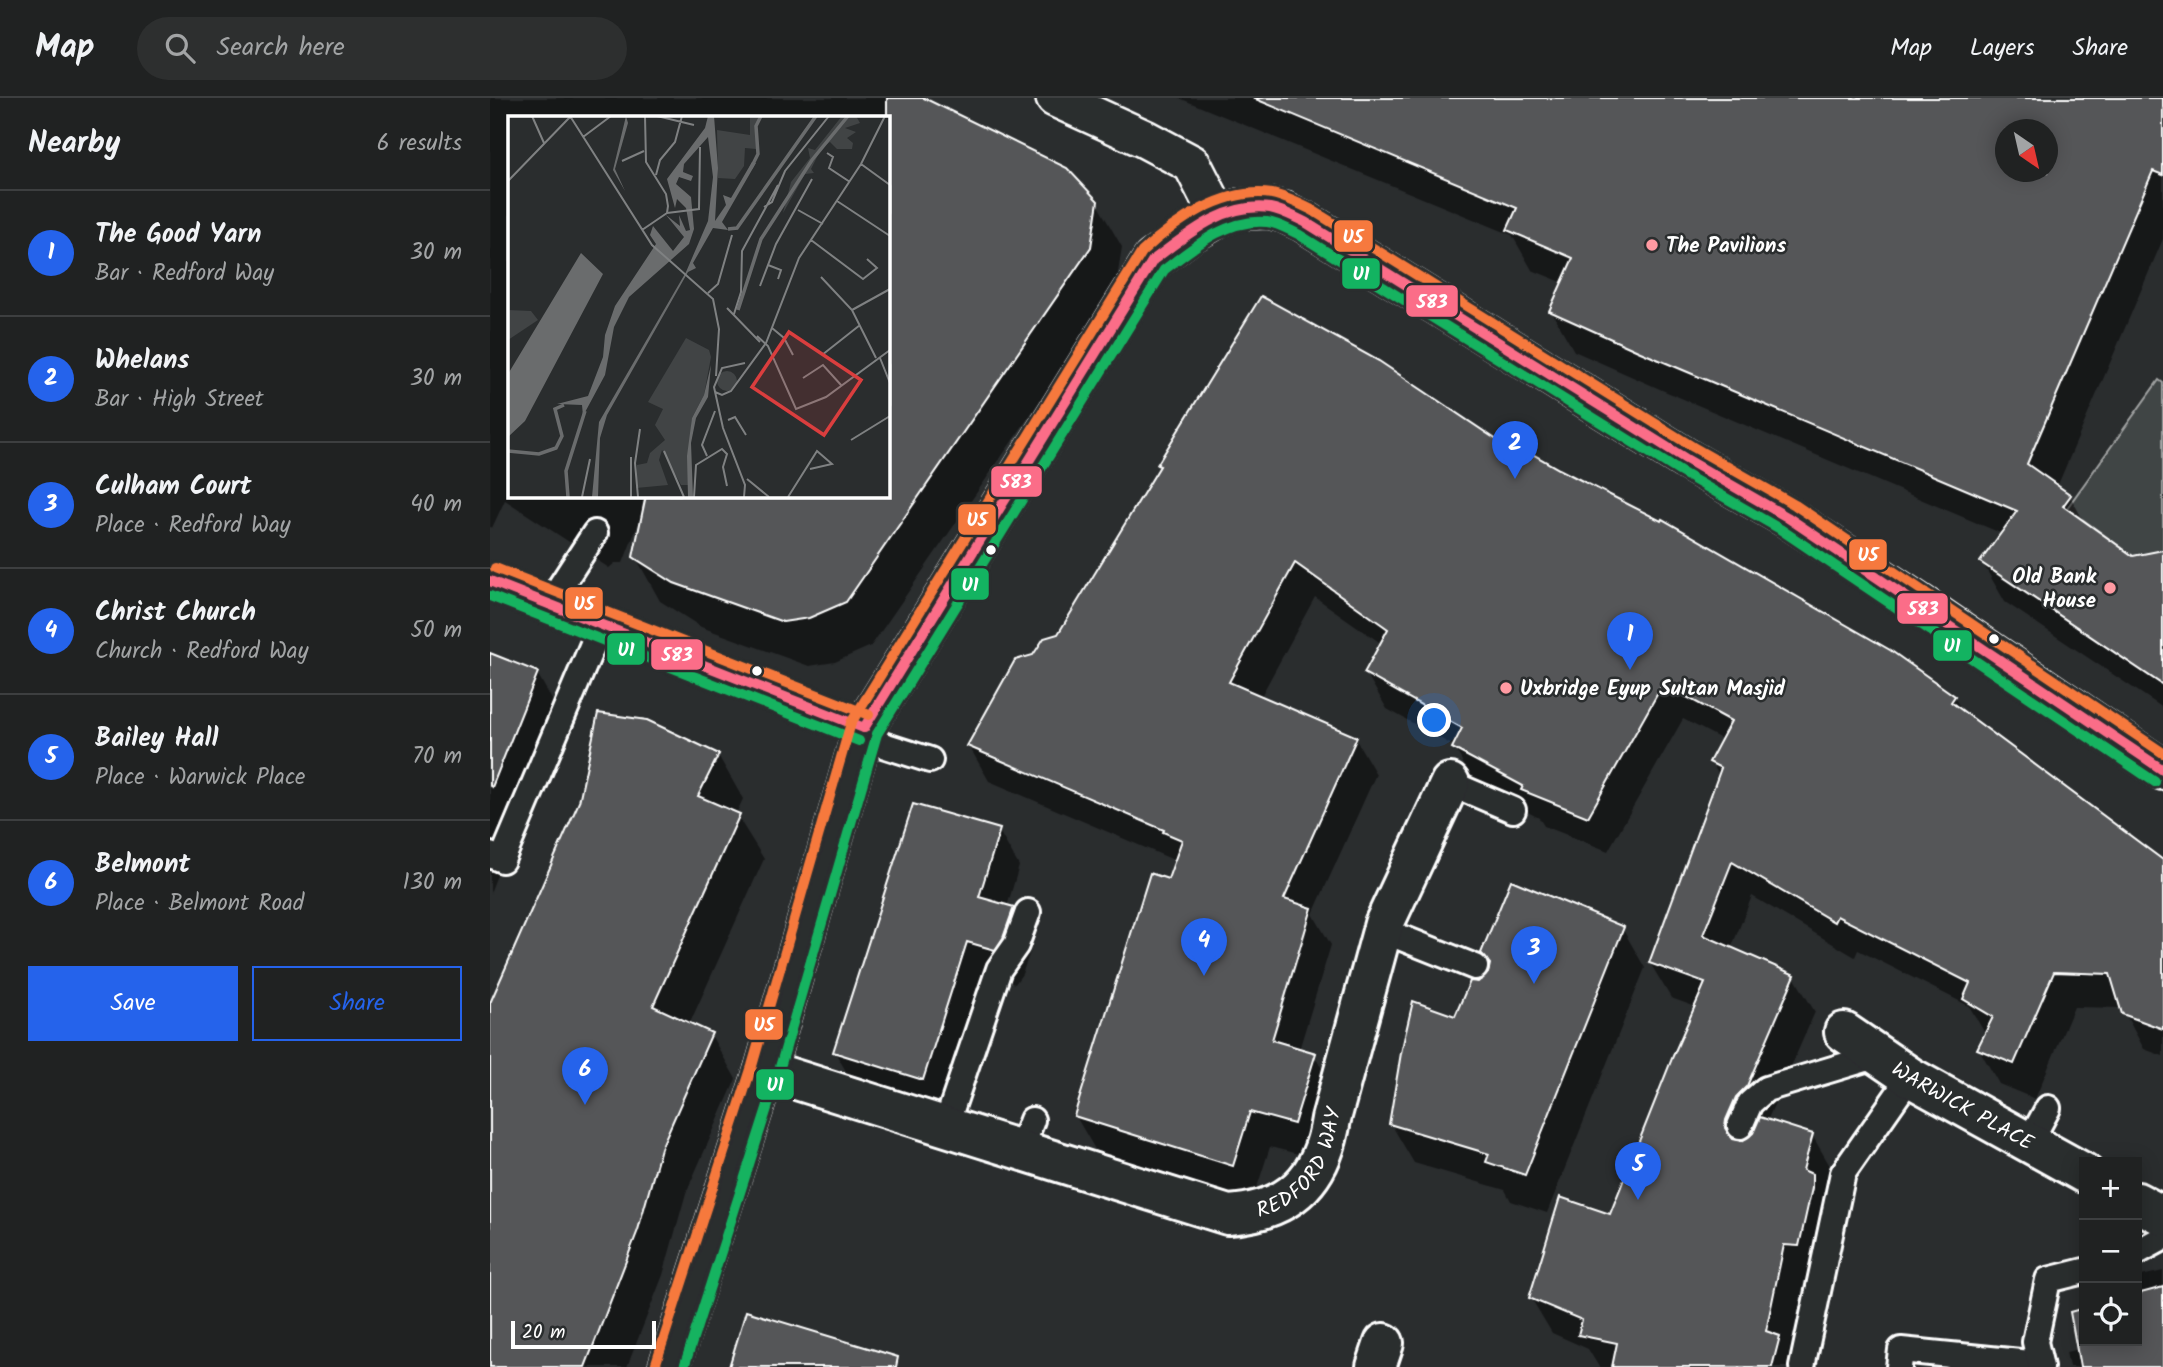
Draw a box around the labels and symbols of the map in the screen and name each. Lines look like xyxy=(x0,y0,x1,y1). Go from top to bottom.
inset map xyxy=(508,116,889,497)
north arrow xyxy=(1995,119,2058,182)
line badge: U5 xyxy=(1333,219,1374,253)
text: U5 xyxy=(1343,223,1365,253)
place label: The Pavilions xyxy=(1666,230,1786,263)
marker: The Pavilions xyxy=(1644,237,1660,253)
line badge: U1 xyxy=(1341,257,1381,290)
text: U1 xyxy=(1352,260,1370,290)
line badge: 583 xyxy=(1405,284,1459,318)
text: 583 xyxy=(1415,288,1448,318)
pin: 2 xyxy=(1492,421,1538,479)
line badge: 583 xyxy=(990,465,1043,498)
text: 583 xyxy=(999,468,1032,498)
line badge: U5 xyxy=(957,503,997,536)
text: U5 xyxy=(967,506,989,536)
line badge: U5 xyxy=(1848,538,1888,571)
text: U5 xyxy=(1858,541,1880,571)
unlabelled marker xyxy=(984,543,998,557)
place label: Old Bank House xyxy=(2012,561,2097,618)
line badge: U1 xyxy=(950,567,990,601)
text: U1 xyxy=(961,571,979,601)
marker: Old Bank House xyxy=(2102,580,2118,596)
line badge: U5 xyxy=(564,586,604,620)
text: U5 xyxy=(574,590,596,620)
line badge: 583 xyxy=(1896,592,1949,625)
text: 583 xyxy=(1906,595,1939,625)
pin: 1 xyxy=(1607,612,1653,670)
line badge: U1 xyxy=(1932,629,1973,662)
line badge: U1 xyxy=(606,632,646,666)
text: U1 xyxy=(1943,632,1961,662)
unlabelled marker xyxy=(1987,632,2001,646)
text: U1 xyxy=(617,636,635,666)
line badge: 583 xyxy=(650,638,704,671)
text: 583 xyxy=(660,641,693,671)
unlabelled marker xyxy=(750,664,764,678)
place label: Uxbridge Eyup Sultan Masjid xyxy=(1520,673,1786,706)
marker: Uxbridge Eyup Sultan Masjid xyxy=(1498,680,1514,696)
your location xyxy=(1417,703,1451,737)
pin: 4 xyxy=(1181,918,1227,976)
pin: 3 xyxy=(1511,926,1557,984)
line badge: U5 xyxy=(744,1008,784,1041)
text: U5 xyxy=(754,1011,776,1041)
pin: 6 xyxy=(562,1047,608,1105)
street label: WARWICK PLACE xyxy=(1884,1054,2040,1160)
line badge: U1 xyxy=(755,1068,795,1101)
text: U1 xyxy=(766,1071,784,1101)
street label: REDFORD WAY xyxy=(1252,1103,1352,1228)
pin: 5 xyxy=(1615,1142,1661,1200)
scale bar xyxy=(511,1318,656,1350)

